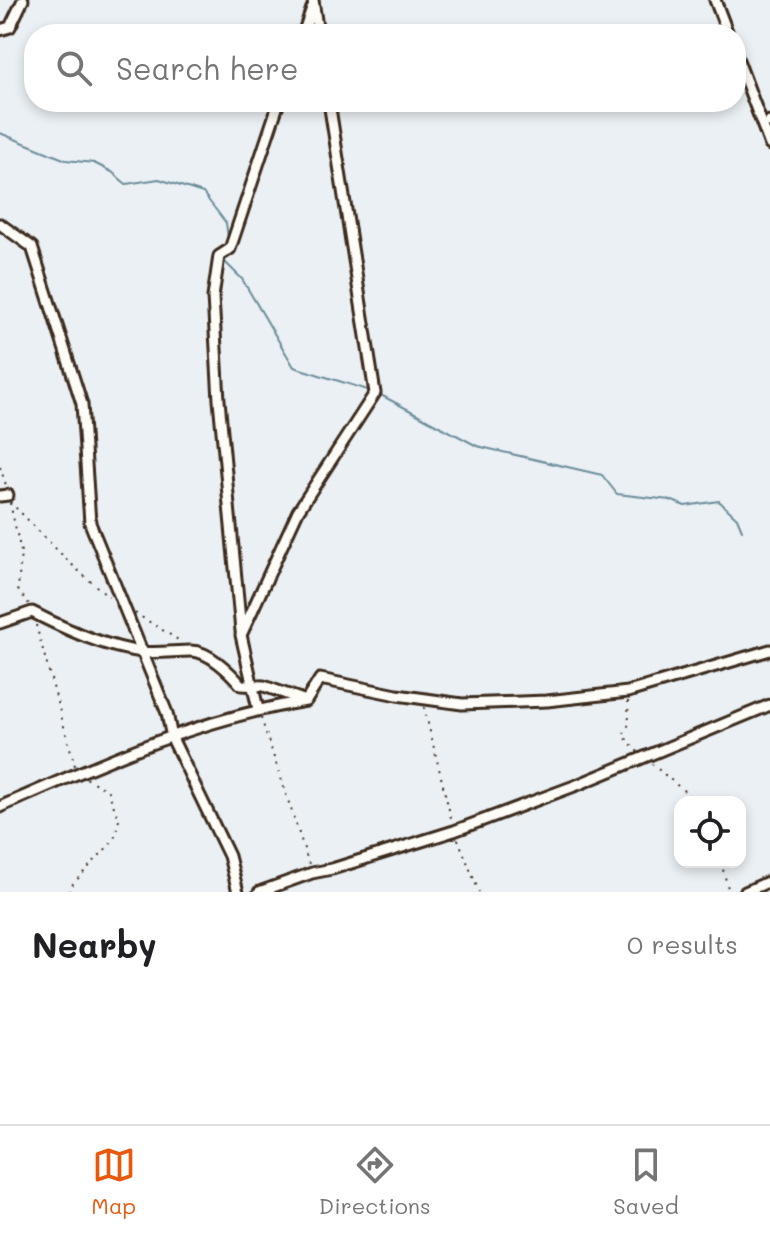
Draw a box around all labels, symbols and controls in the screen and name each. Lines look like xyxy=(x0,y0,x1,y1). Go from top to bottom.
search box xyxy=(24,24,746,112)
icon: search xyxy=(52,46,96,90)
text: Search here xyxy=(116,48,299,88)
map controls xyxy=(674,796,746,868)
button: locate xyxy=(674,796,746,868)
text: Nearby xyxy=(32,922,157,967)
text: 0 results xyxy=(627,927,738,961)
tab: Map xyxy=(91,1143,136,1220)
tab: Directions xyxy=(319,1143,431,1220)
tab: Saved xyxy=(613,1143,679,1220)

